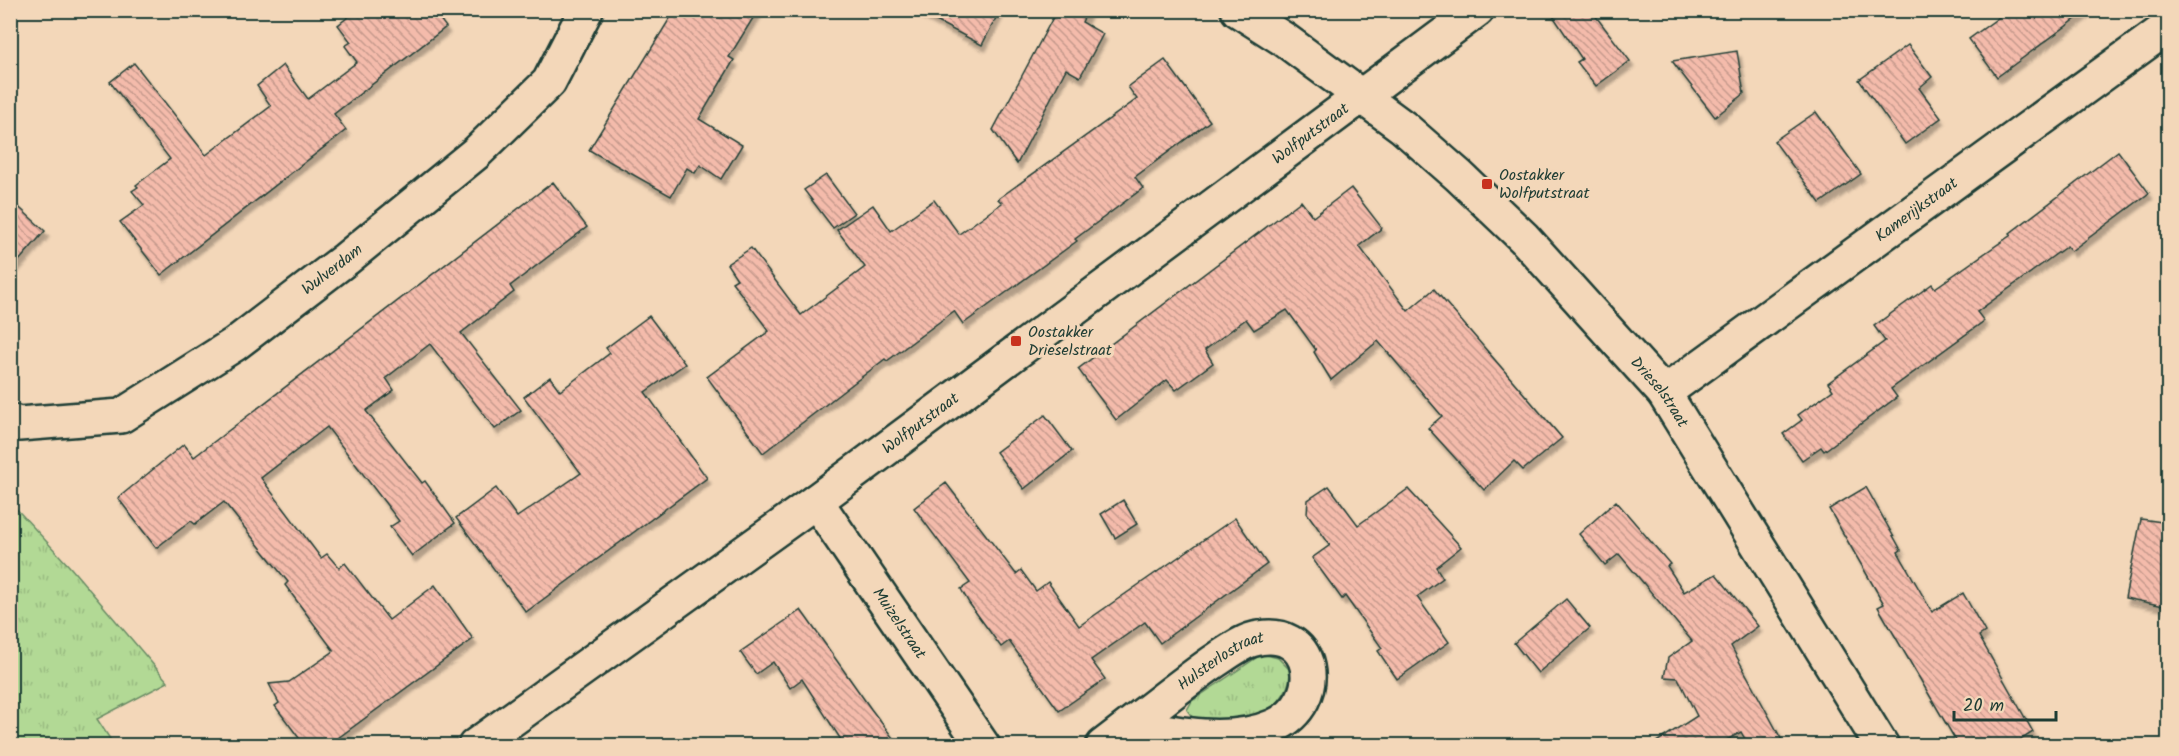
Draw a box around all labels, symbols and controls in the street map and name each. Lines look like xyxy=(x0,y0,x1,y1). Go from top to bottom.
street label: Wolfputstraat xyxy=(1267,96,1355,171)
place label: Oostakker Wolfputstraat xyxy=(1499,163,1591,206)
street label: Kamerijkstraat xyxy=(1870,171,1964,248)
marker: Oostakker Wolfputstraat xyxy=(1480,177,1494,191)
street label: Wulverdam xyxy=(296,238,368,301)
place label: Oostakker Drieselstraat xyxy=(1028,320,1113,363)
marker: Oostakker Drieselstraat xyxy=(1009,334,1023,348)
street label: Drieselstraat xyxy=(1624,351,1695,433)
street label: Wolfputstraat xyxy=(877,386,965,461)
street label: Muizelstraat xyxy=(866,582,933,665)
street label: Hulsterlostraat xyxy=(1172,625,1266,697)
scale bar xyxy=(1954,684,2056,722)
text: 20 m xyxy=(1963,692,2004,721)

